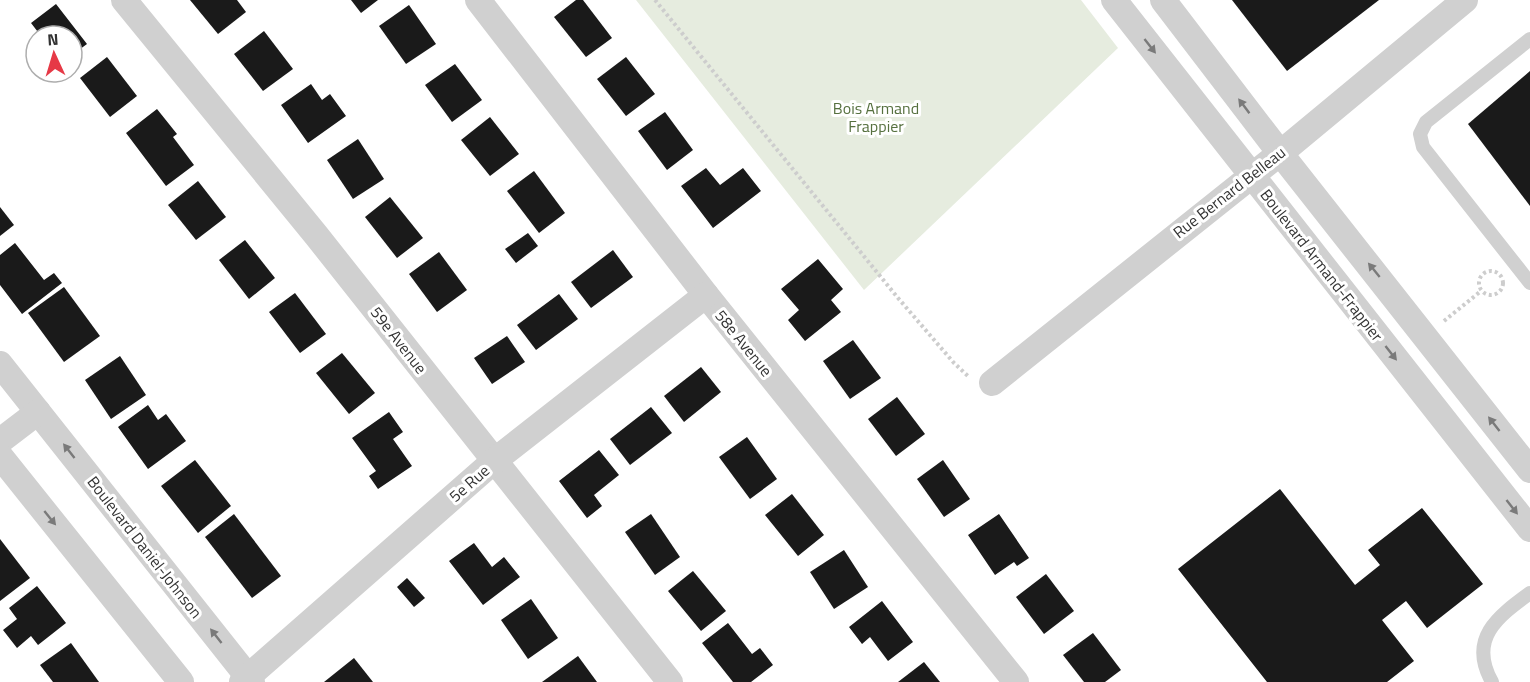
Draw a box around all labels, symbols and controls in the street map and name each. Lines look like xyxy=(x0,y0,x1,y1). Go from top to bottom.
north arrow xyxy=(24,24,84,84)
text: N xyxy=(47,27,59,51)
one-way arrow xyxy=(1144,38,1157,54)
park label: Bois Armand Frappier xyxy=(833,96,919,138)
one-way arrow xyxy=(1238,98,1251,114)
street label: Rue Bernard Belleau xyxy=(1168,140,1290,244)
street label: Boulevard Armand-Frappier xyxy=(1255,184,1389,347)
one-way arrow xyxy=(1368,263,1380,278)
street label: 59e Avenue xyxy=(365,301,433,379)
street label: 58e Avenue xyxy=(710,305,778,381)
one-way arrow xyxy=(1385,346,1397,361)
one-way arrow xyxy=(1489,416,1501,431)
one-way arrow xyxy=(63,443,75,458)
street label: 5e Rue xyxy=(443,459,495,507)
street label: Boulevard Daniel-Johnson xyxy=(82,471,208,623)
one-way arrow xyxy=(1505,499,1517,514)
one-way arrow xyxy=(43,510,56,526)
one-way arrow xyxy=(210,629,223,644)

